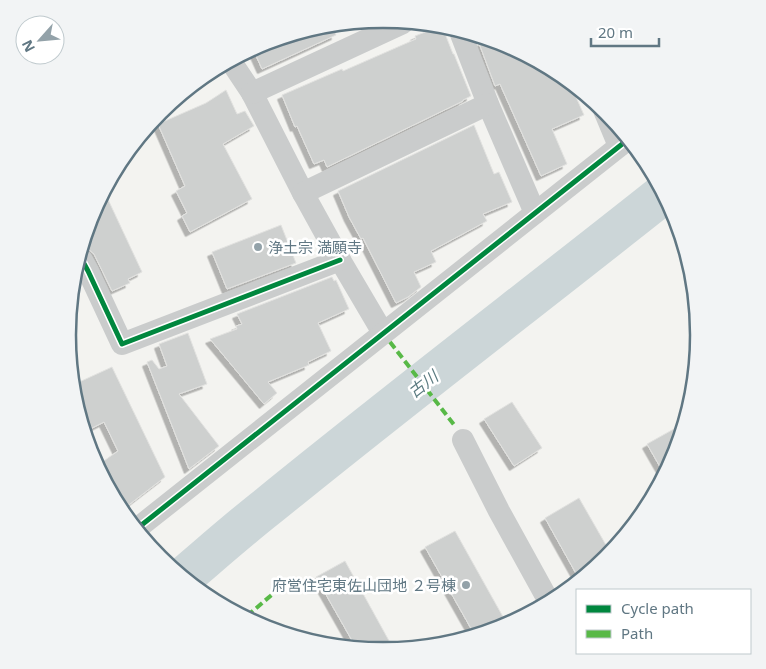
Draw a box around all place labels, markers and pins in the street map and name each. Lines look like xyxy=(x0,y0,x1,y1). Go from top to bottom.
place label: 浄土宗 満願寺 xyxy=(268,237,362,257)
marker: 浄土宗 満願寺 xyxy=(252,241,264,253)
place label: 府営住宅東佐山団地 ２号棟 xyxy=(272,575,456,595)
marker: 府営住宅東佐山団地 ２号棟 xyxy=(460,579,472,591)

